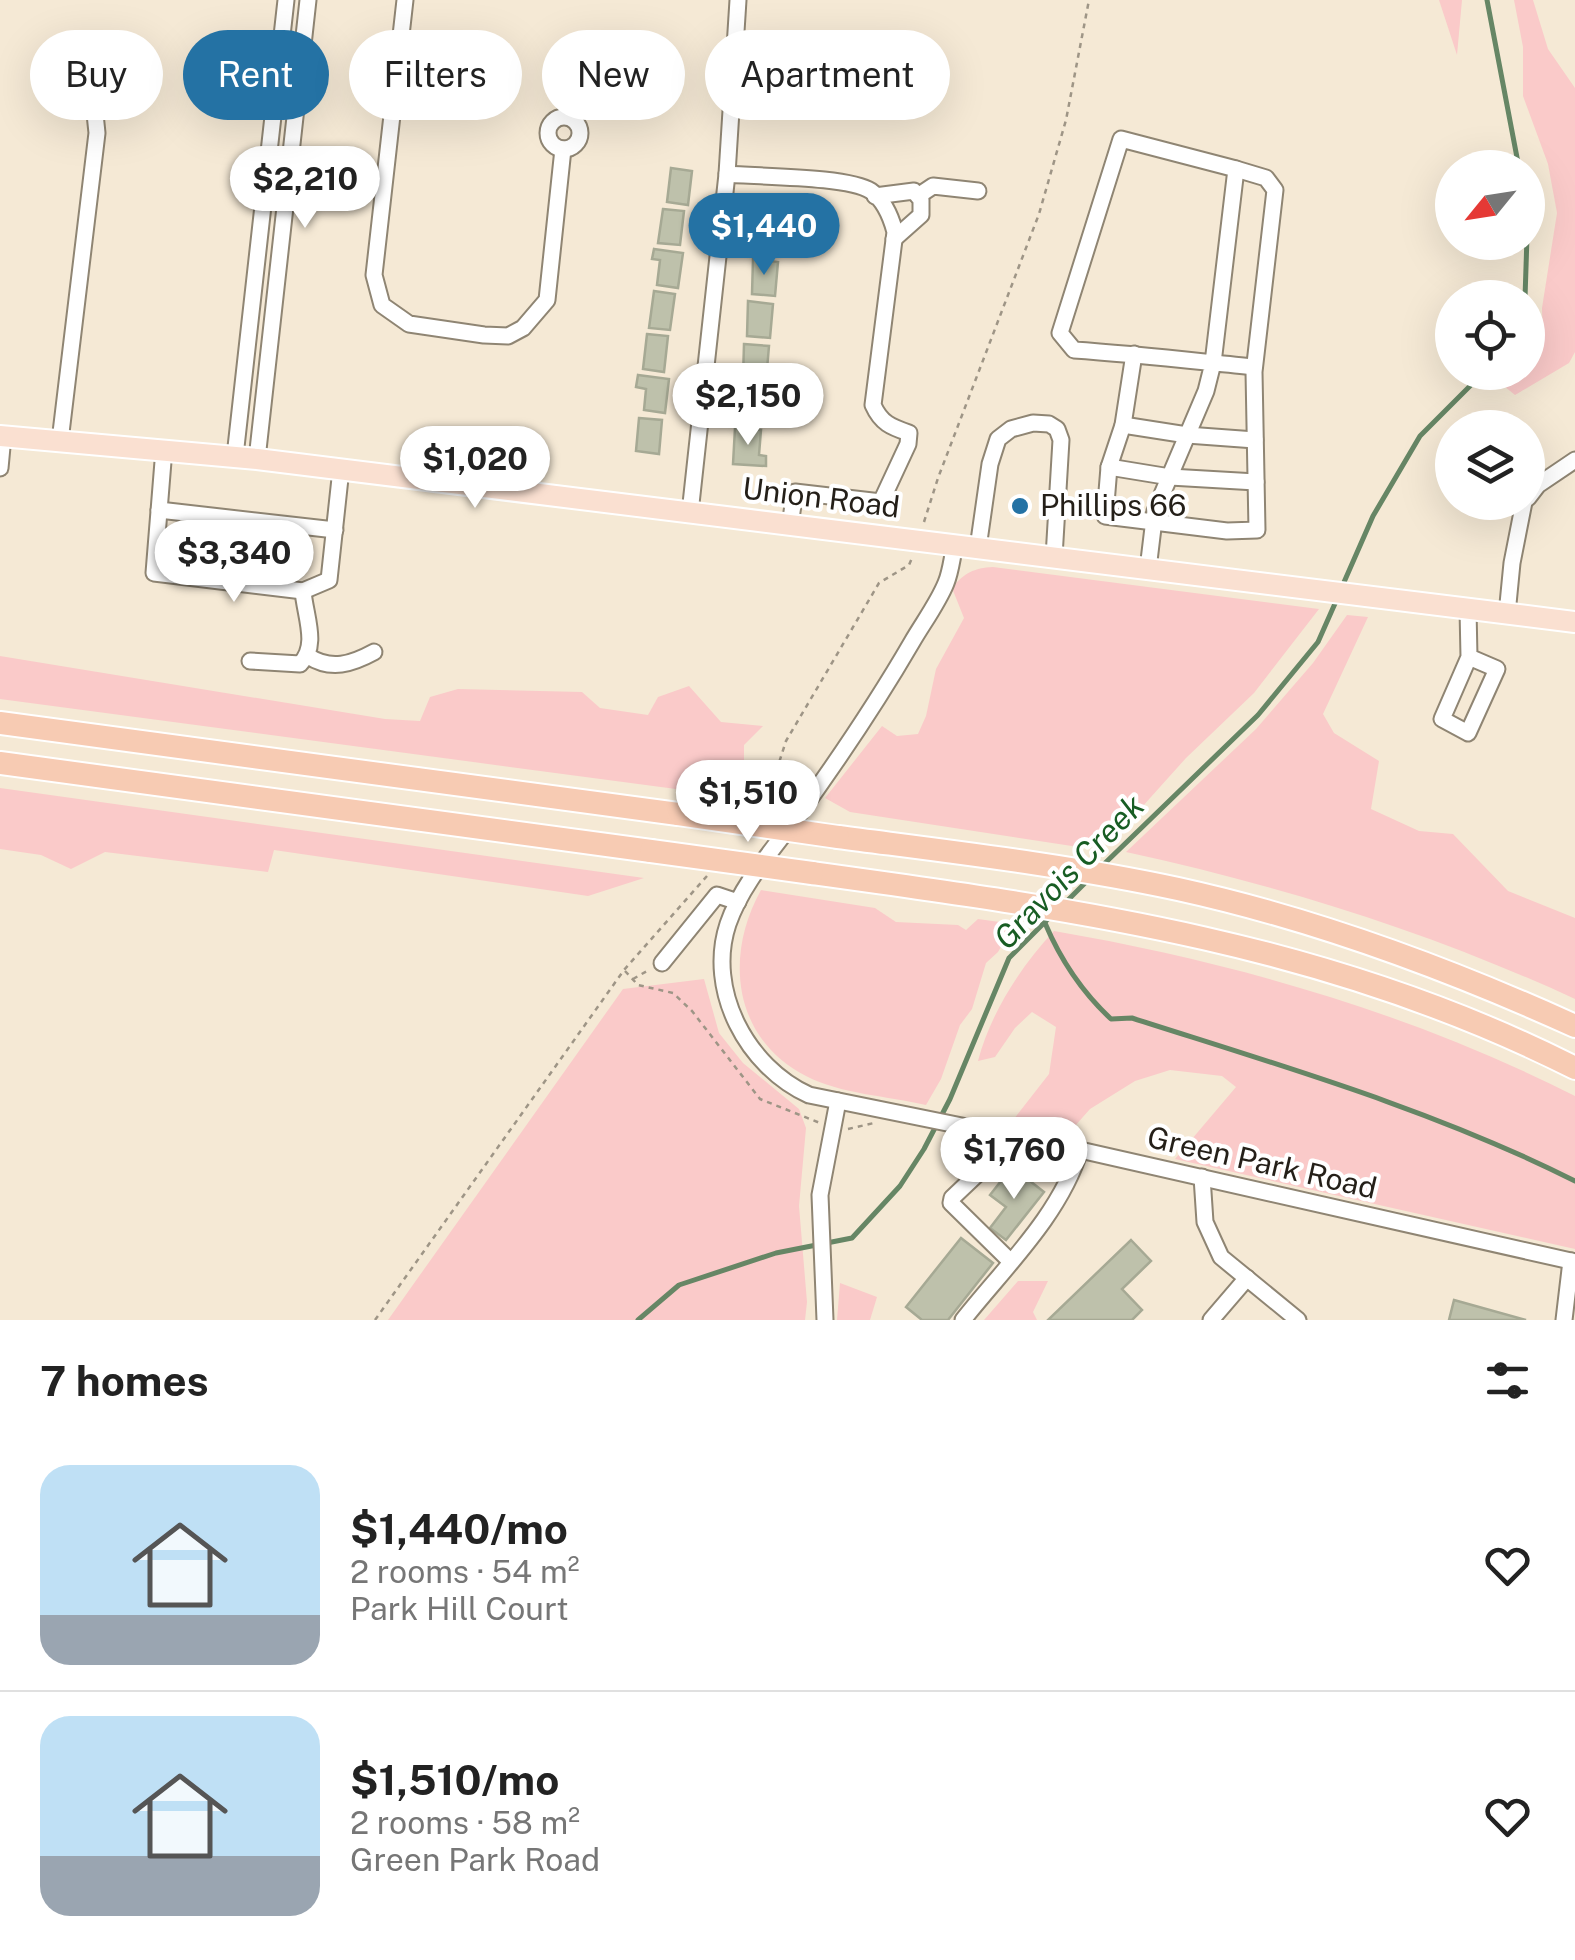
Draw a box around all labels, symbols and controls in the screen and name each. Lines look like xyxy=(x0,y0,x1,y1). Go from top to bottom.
chip: Buy xyxy=(30,30,163,120)
chip: Rent xyxy=(183,30,329,120)
chip: Filters xyxy=(349,30,522,120)
chip: New xyxy=(542,30,685,120)
chip: Apartment xyxy=(705,30,950,120)
pin: $2,210 xyxy=(224,146,386,231)
north arrow xyxy=(1435,150,1545,260)
map controls xyxy=(1435,150,1545,520)
text: $2,210 xyxy=(252,160,358,197)
pin: $1,440 xyxy=(683,193,845,278)
text: $1,440 xyxy=(711,207,817,244)
button: locate xyxy=(1435,280,1545,390)
pin: $2,150 xyxy=(667,363,829,448)
text: $2,150 xyxy=(695,377,801,414)
button: layers xyxy=(1435,410,1545,520)
pin: $1,020 xyxy=(394,426,556,511)
text: $1,020 xyxy=(422,440,528,477)
street label: Union Road xyxy=(740,469,902,525)
place label: Phillips 66 xyxy=(1040,487,1187,523)
marker: Phillips 66 xyxy=(1009,495,1031,517)
pin: $3,340 xyxy=(153,520,315,605)
text: $3,340 xyxy=(177,534,291,571)
pin: $1,510 xyxy=(667,760,829,845)
text: $1,510 xyxy=(698,774,798,811)
water label: Gravois Creek xyxy=(986,787,1152,956)
pin: $1,760 xyxy=(933,1117,1095,1202)
street label: Green Park Road xyxy=(1144,1118,1380,1206)
text: $1,760 xyxy=(962,1131,1066,1168)
icon: filters xyxy=(1480,1353,1535,1408)
text: 7 homes xyxy=(40,1356,209,1405)
text: $1,440/mo xyxy=(350,1504,568,1553)
icon: home xyxy=(120,1505,240,1625)
icon: heart xyxy=(1480,1538,1535,1593)
text: 2 rooms · 54 m² xyxy=(350,1553,579,1590)
text: Park Hill Court xyxy=(350,1590,569,1627)
text: $1,510/mo xyxy=(350,1755,559,1804)
icon: home xyxy=(120,1756,240,1876)
icon: heart xyxy=(1480,1789,1535,1844)
text: 2 rooms · 58 m² xyxy=(350,1804,580,1841)
text: Green Park Road xyxy=(350,1841,600,1878)

